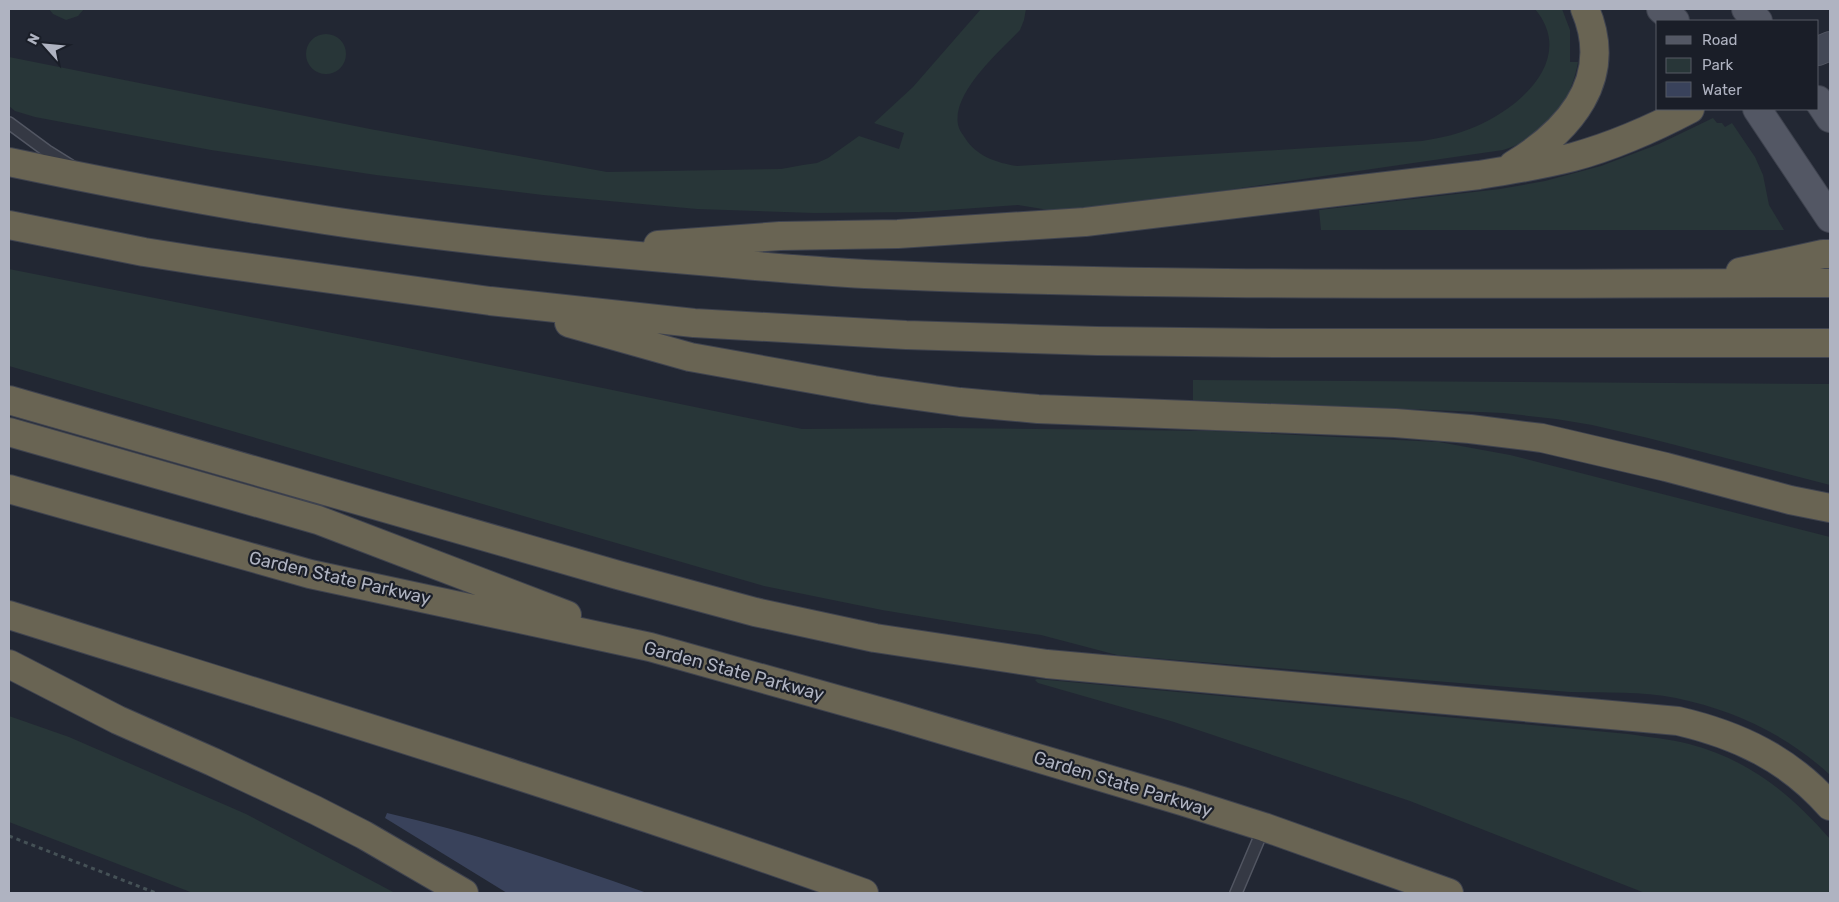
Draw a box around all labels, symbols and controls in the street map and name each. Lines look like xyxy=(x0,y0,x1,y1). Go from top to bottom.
north arrow xyxy=(20,20,70,70)
legend xyxy=(1656,20,1819,110)
text: N xyxy=(24,31,44,48)
text: Road xyxy=(1702,31,1738,49)
text: Park xyxy=(1702,56,1733,74)
text: Water xyxy=(1702,81,1742,99)
street label: Garden State Parkway xyxy=(247,546,433,610)
street label: Garden State Parkway xyxy=(641,636,827,706)
street label: Garden State Parkway xyxy=(1031,746,1215,822)

